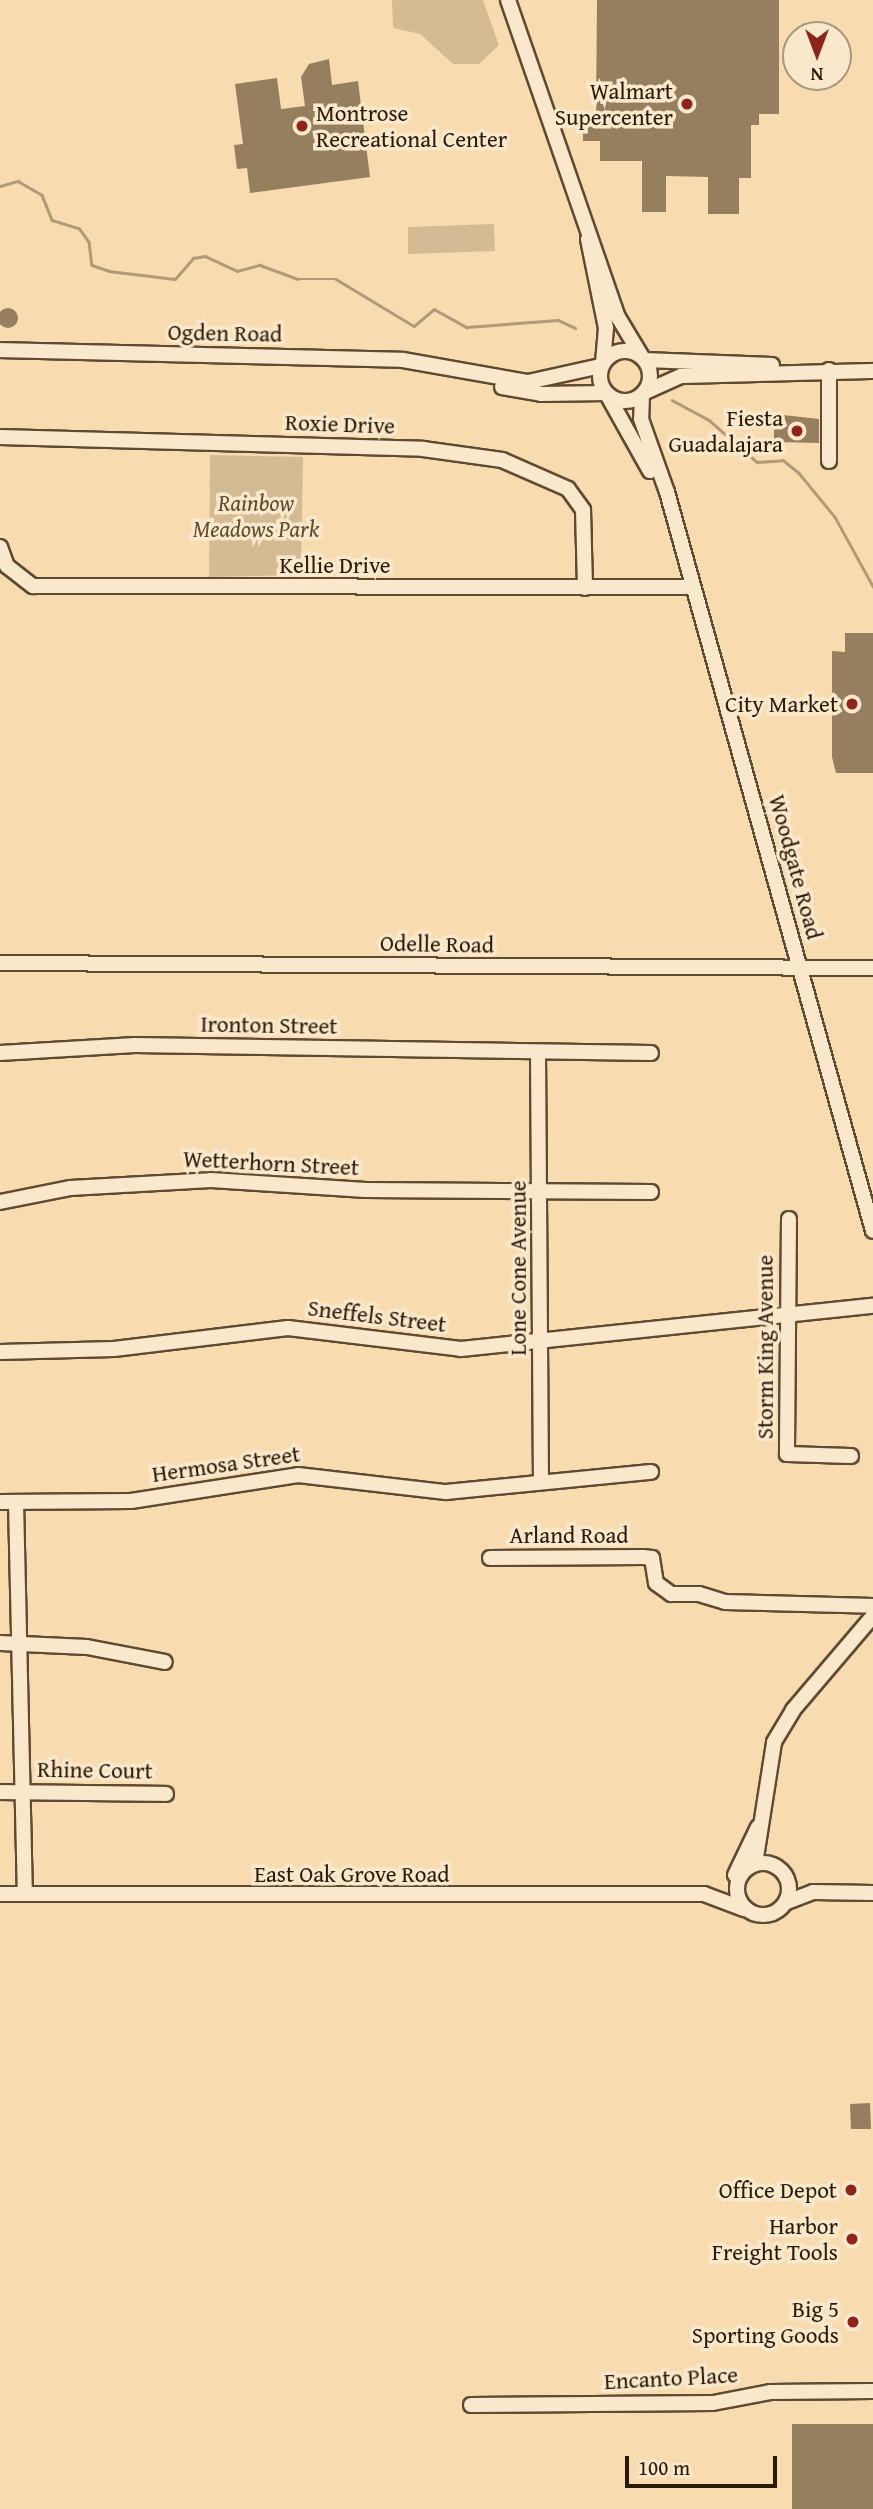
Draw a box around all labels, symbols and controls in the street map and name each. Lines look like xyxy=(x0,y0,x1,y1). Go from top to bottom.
north arrow xyxy=(782,21,852,91)
text: N xyxy=(811,61,823,89)
place label: Walmart Supercenter xyxy=(555,77,673,131)
marker: Walmart Supercenter xyxy=(679,96,695,112)
place label: Montrose Recreational Center xyxy=(316,99,507,153)
marker: Montrose Recreational Center xyxy=(294,118,310,134)
street label: Ogden Road xyxy=(167,318,283,348)
place label: Fiesta Guadalajara xyxy=(668,404,783,458)
street label: Roxie Drive xyxy=(284,408,396,440)
marker: Fiesta Guadalajara xyxy=(789,423,805,439)
park label: Rainbow Meadows Park xyxy=(193,489,319,543)
street label: Kellie Drive xyxy=(279,551,391,579)
place label: City Market xyxy=(725,690,838,718)
marker: City Market xyxy=(844,696,860,712)
street label: Woodgate Road xyxy=(763,792,829,942)
street label: Odelle Road xyxy=(380,929,494,959)
street label: Ironton Street xyxy=(200,1010,338,1040)
street label: Wetterhorn Street xyxy=(182,1145,360,1181)
street label: Lone Cone Avenue xyxy=(504,1180,532,1356)
street label: Storm King Avenue xyxy=(751,1255,779,1439)
street label: Sneffels Street xyxy=(306,1294,448,1338)
street label: Hermosa Street xyxy=(150,1440,302,1488)
street label: Arland Road xyxy=(509,1521,629,1549)
street label: Rhine Court xyxy=(37,1755,153,1785)
street label: East Oak Grove Road xyxy=(254,1860,450,1888)
place label: Office Depot xyxy=(719,2176,837,2204)
marker: Office Depot xyxy=(843,2182,859,2198)
place label: Harbor Freight Tools xyxy=(712,2212,838,2266)
marker: Harbor Freight Tools xyxy=(844,2231,860,2247)
place label: Big 5 Sporting Goods xyxy=(692,2295,839,2349)
marker: Big 5 Sporting Goods xyxy=(845,2314,861,2330)
street label: Encanto Place xyxy=(603,2361,739,2395)
scale bar xyxy=(628,2442,780,2486)
text: 100 m xyxy=(638,2452,690,2483)

